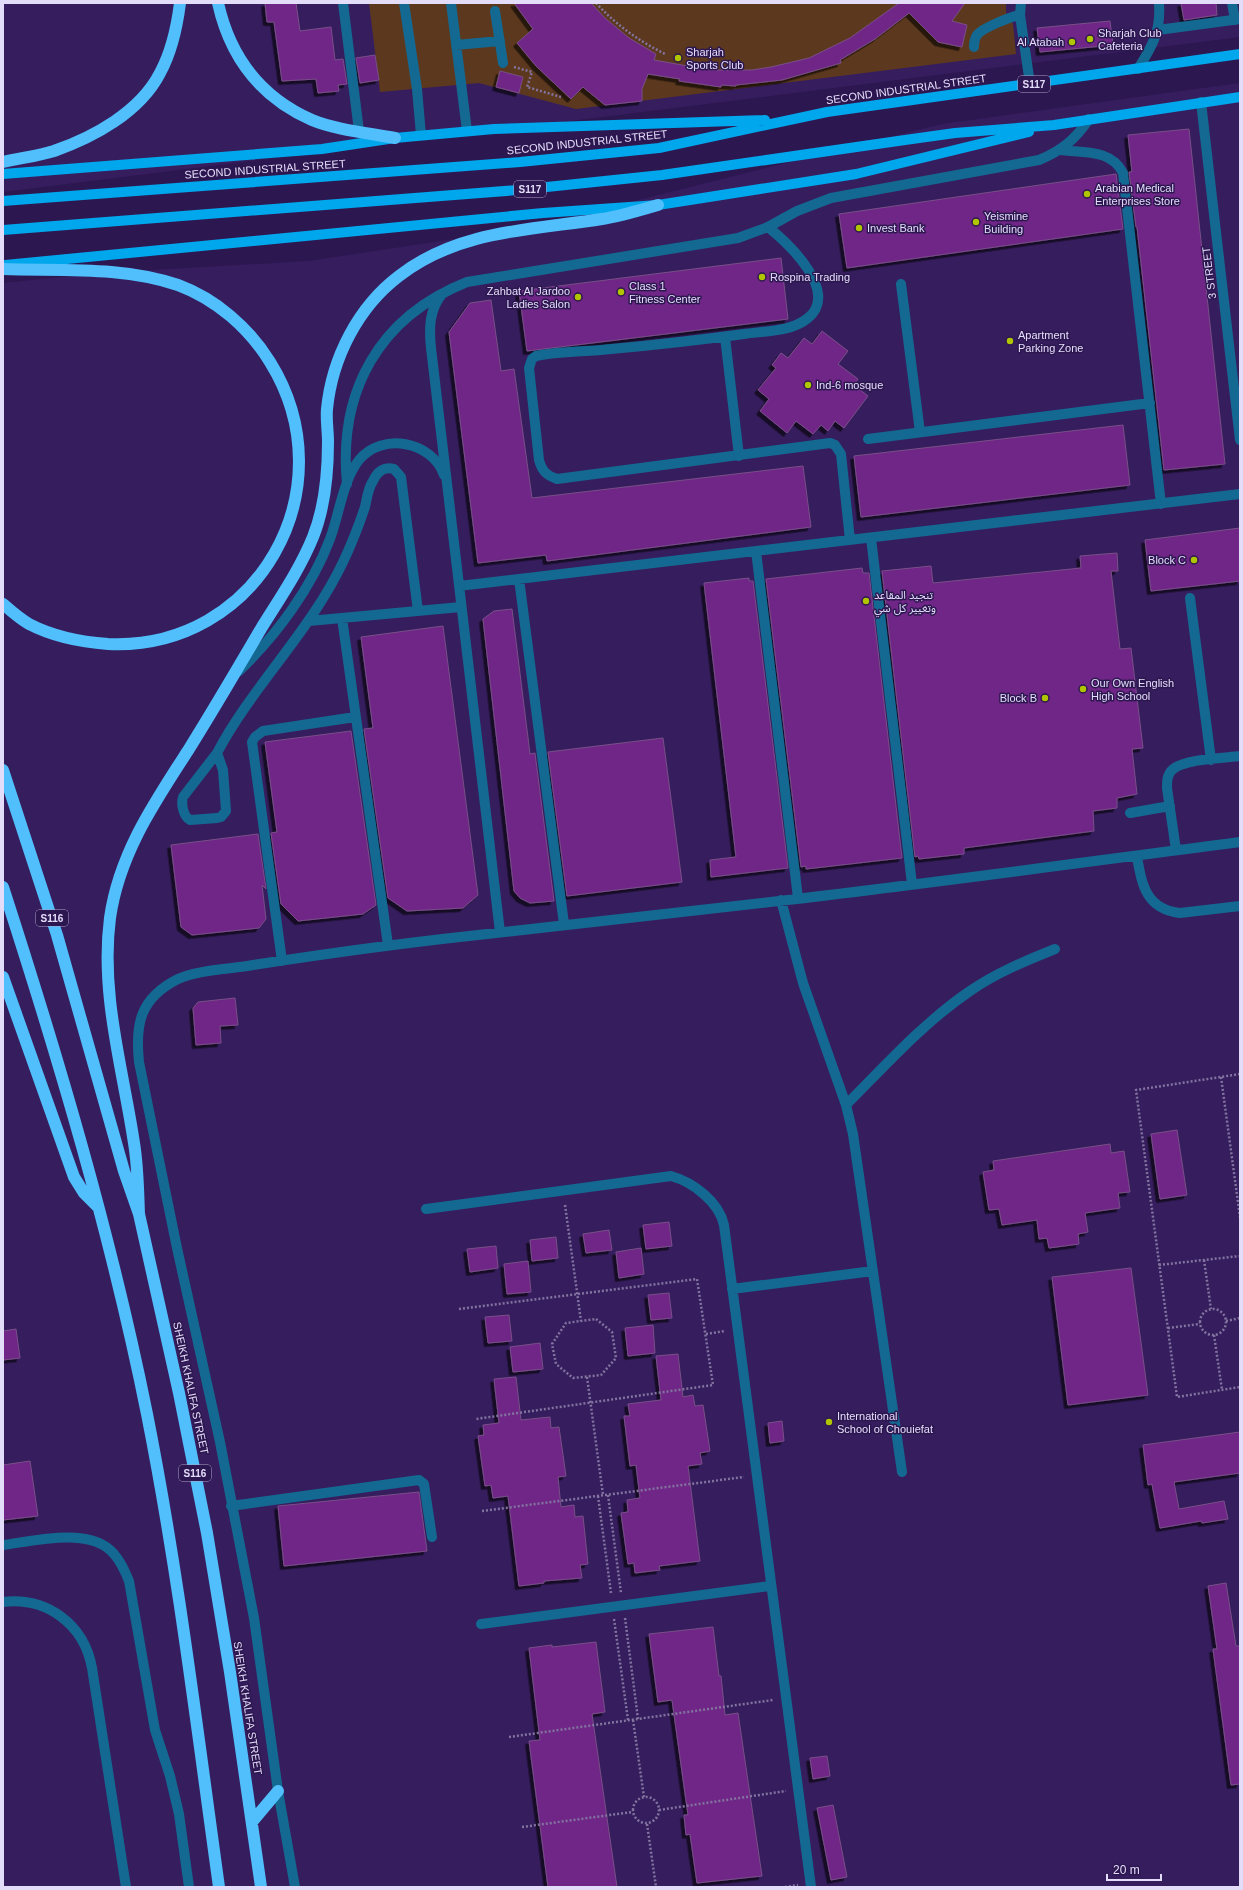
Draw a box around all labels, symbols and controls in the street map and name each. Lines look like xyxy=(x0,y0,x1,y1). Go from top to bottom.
place label: Sharjah Club Cafeteria xyxy=(1098,27,1162,52)
marker: Sharjah Club Cafeteria xyxy=(1085,34,1095,44)
place label: Al Atabah xyxy=(1017,36,1064,48)
marker: Al Atabah xyxy=(1067,37,1077,47)
place label: Sharjah Sports Club xyxy=(686,46,743,71)
marker: Sharjah Sports Club xyxy=(673,53,683,63)
street label: SECOND INDUSTRIAL STREET xyxy=(825,72,987,106)
road number: S117 xyxy=(1018,76,1050,92)
street label: SECOND INDUSTRIAL STREET xyxy=(506,128,668,156)
street label: SECOND INDUSTRIAL STREET xyxy=(184,157,346,181)
road number: S117 xyxy=(514,181,546,197)
place label: Arabian Medical Enterprises Store xyxy=(1095,182,1180,207)
marker: Arabian Medical Enterprises Store xyxy=(1082,189,1092,199)
place label: Yeismine Building xyxy=(984,210,1028,235)
marker: Yeismine Building xyxy=(971,217,981,227)
place label: Invest Bank xyxy=(867,222,925,234)
marker: Invest Bank xyxy=(854,223,864,233)
street label: 3 STREET xyxy=(1200,246,1218,300)
place label: Rospina Trading xyxy=(770,271,850,283)
marker: Rospina Trading xyxy=(757,272,767,282)
place label: Class 1 Fitness Center xyxy=(629,280,701,305)
place label: Zahbat Al Jardoo Ladies Salon xyxy=(487,285,570,310)
marker: Class 1 Fitness Center xyxy=(616,287,626,297)
marker: Zahbat Al Jardoo Ladies Salon xyxy=(573,292,583,302)
place label: Apartment Parking Zone xyxy=(1018,329,1083,354)
marker: Apartment Parking Zone xyxy=(1005,336,1015,346)
place label: Ind-6 mosque xyxy=(816,379,883,391)
marker: Ind-6 mosque xyxy=(803,380,813,390)
place label: Block C xyxy=(1148,554,1186,566)
marker: Block C xyxy=(1189,555,1199,565)
place label: تنجيد المقاعد وتغيير كل شي xyxy=(874,589,936,618)
marker: تنجيد المقاعد وتغيير كل شي xyxy=(861,596,871,606)
place label: Our Own English High School xyxy=(1091,677,1174,702)
marker: Our Own English High School xyxy=(1078,684,1088,694)
place label: Block B xyxy=(1000,692,1037,704)
marker: Block B xyxy=(1040,693,1050,703)
road number: S116 xyxy=(36,910,68,926)
street label: SHEIKH KHALIFA STREET xyxy=(171,1321,211,1456)
place label: International School of Chouiefat xyxy=(837,1410,933,1435)
marker: International School of Chouiefat xyxy=(824,1417,834,1427)
road number: S116 xyxy=(179,1465,211,1481)
street label: SHEIKH KHALIFA STREET xyxy=(232,1640,265,1776)
scale bar xyxy=(1107,1856,1161,1882)
text: 20 m xyxy=(1113,1863,1140,1877)

